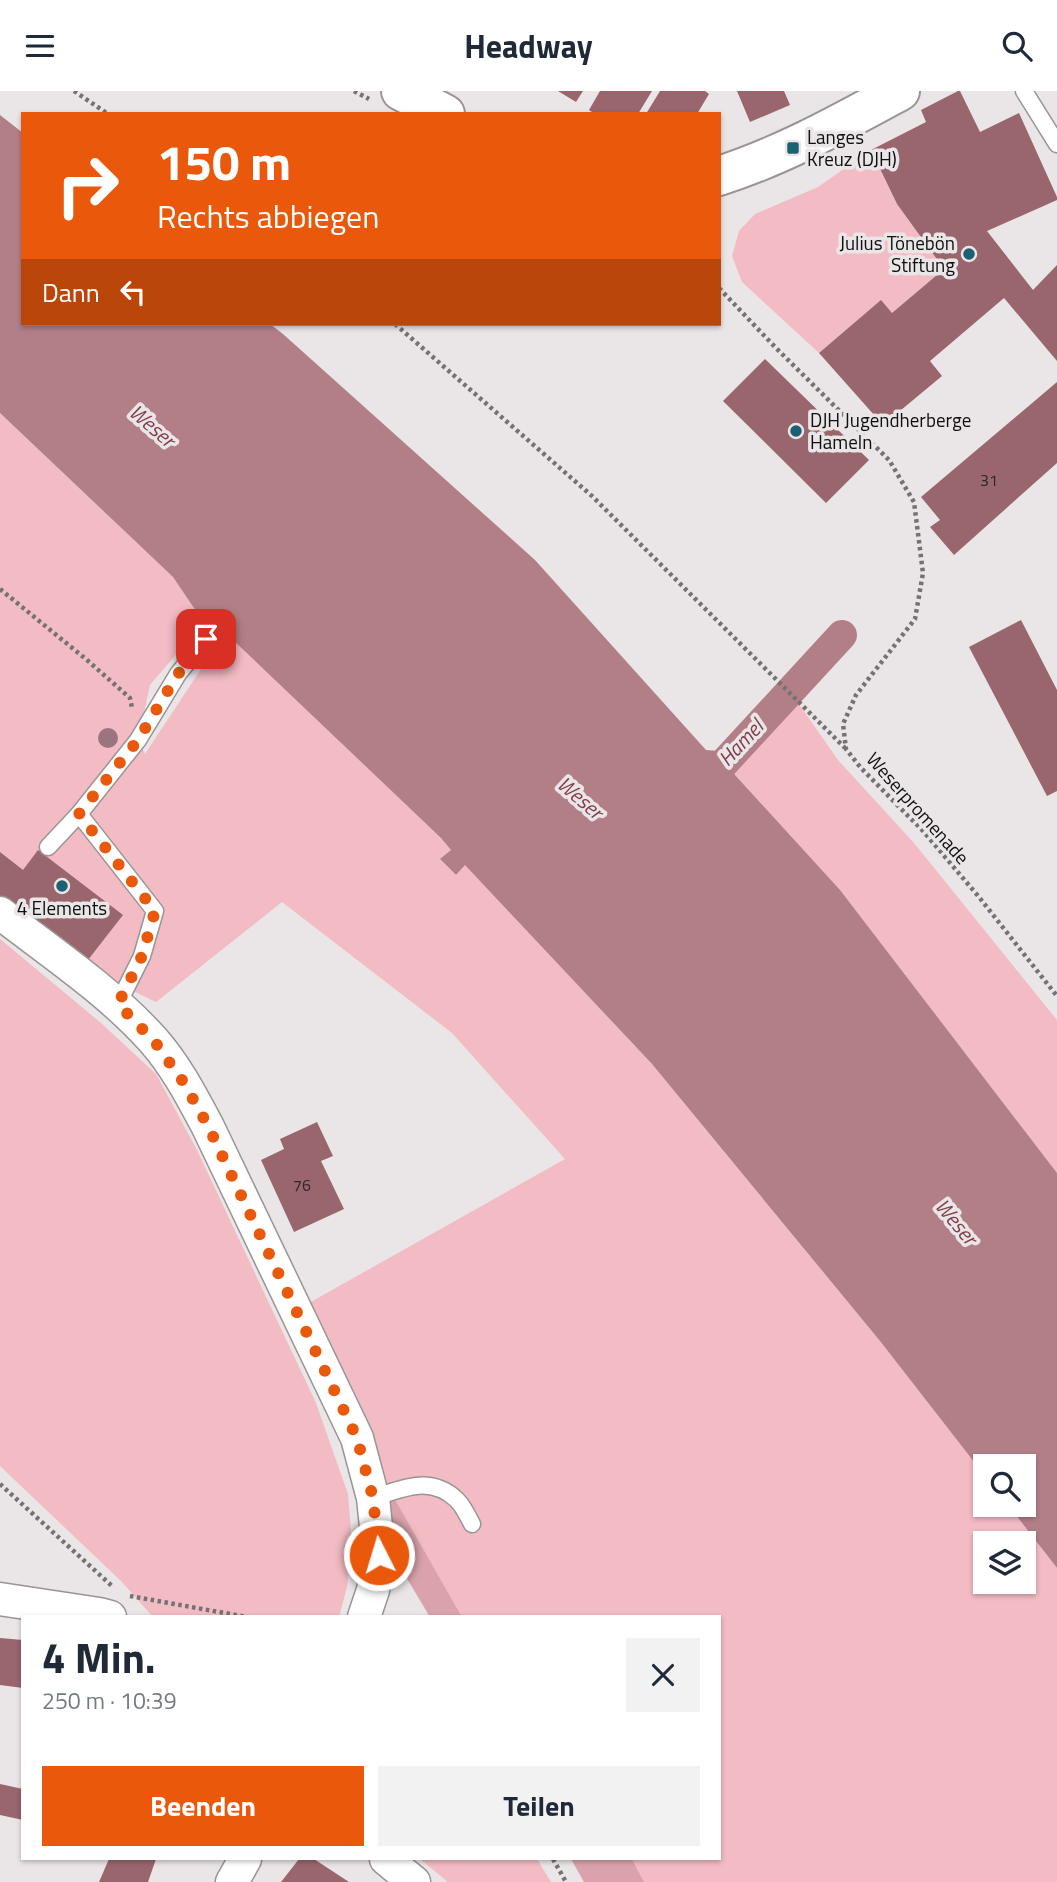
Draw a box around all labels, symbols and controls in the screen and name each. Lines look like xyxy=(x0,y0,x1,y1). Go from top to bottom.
text: Headway xyxy=(464,22,593,70)
icon: menu xyxy=(21,27,59,65)
icon: search xyxy=(998,27,1036,65)
place label: Langes Kreuz (DJH) xyxy=(807,122,897,173)
text: 150 m xyxy=(157,124,291,199)
icon: right xyxy=(42,140,133,231)
marker: Langes Kreuz (DJH) xyxy=(785,140,801,156)
text: Rechts abbiegen xyxy=(157,192,379,240)
place label: Julius Tönebön Stiftung xyxy=(839,228,955,279)
marker: Julius Tönebön Stiftung xyxy=(961,246,977,262)
text: Dann xyxy=(42,273,100,312)
icon: left xyxy=(114,273,152,311)
water label: Weser xyxy=(123,396,185,456)
place label: DJH Jugendherberge Hameln xyxy=(810,405,971,456)
marker: DJH Jugendherberge Hameln xyxy=(788,423,804,439)
house number: 31 xyxy=(980,468,998,492)
pin xyxy=(176,609,236,669)
icon: arrive xyxy=(187,620,225,658)
water label: Hamel xyxy=(710,710,772,773)
street label: Weserpromenade xyxy=(860,745,977,870)
water label: Weser xyxy=(551,768,613,828)
marker: 4 Elements xyxy=(54,878,70,894)
place label: 4 Elements xyxy=(17,893,107,922)
house number: 76 xyxy=(293,1173,311,1197)
water label: Weser xyxy=(928,1191,987,1253)
map controls xyxy=(973,1454,1036,1594)
button: search xyxy=(973,1454,1036,1517)
position arrow xyxy=(342,1518,416,1592)
button: layers xyxy=(973,1531,1036,1594)
text: 4 Min. xyxy=(42,1625,156,1689)
button: close xyxy=(626,1638,700,1712)
text: 250 m · 10:39 xyxy=(42,1683,177,1718)
button: Beenden xyxy=(42,1766,364,1846)
button: Teilen xyxy=(378,1766,700,1846)

